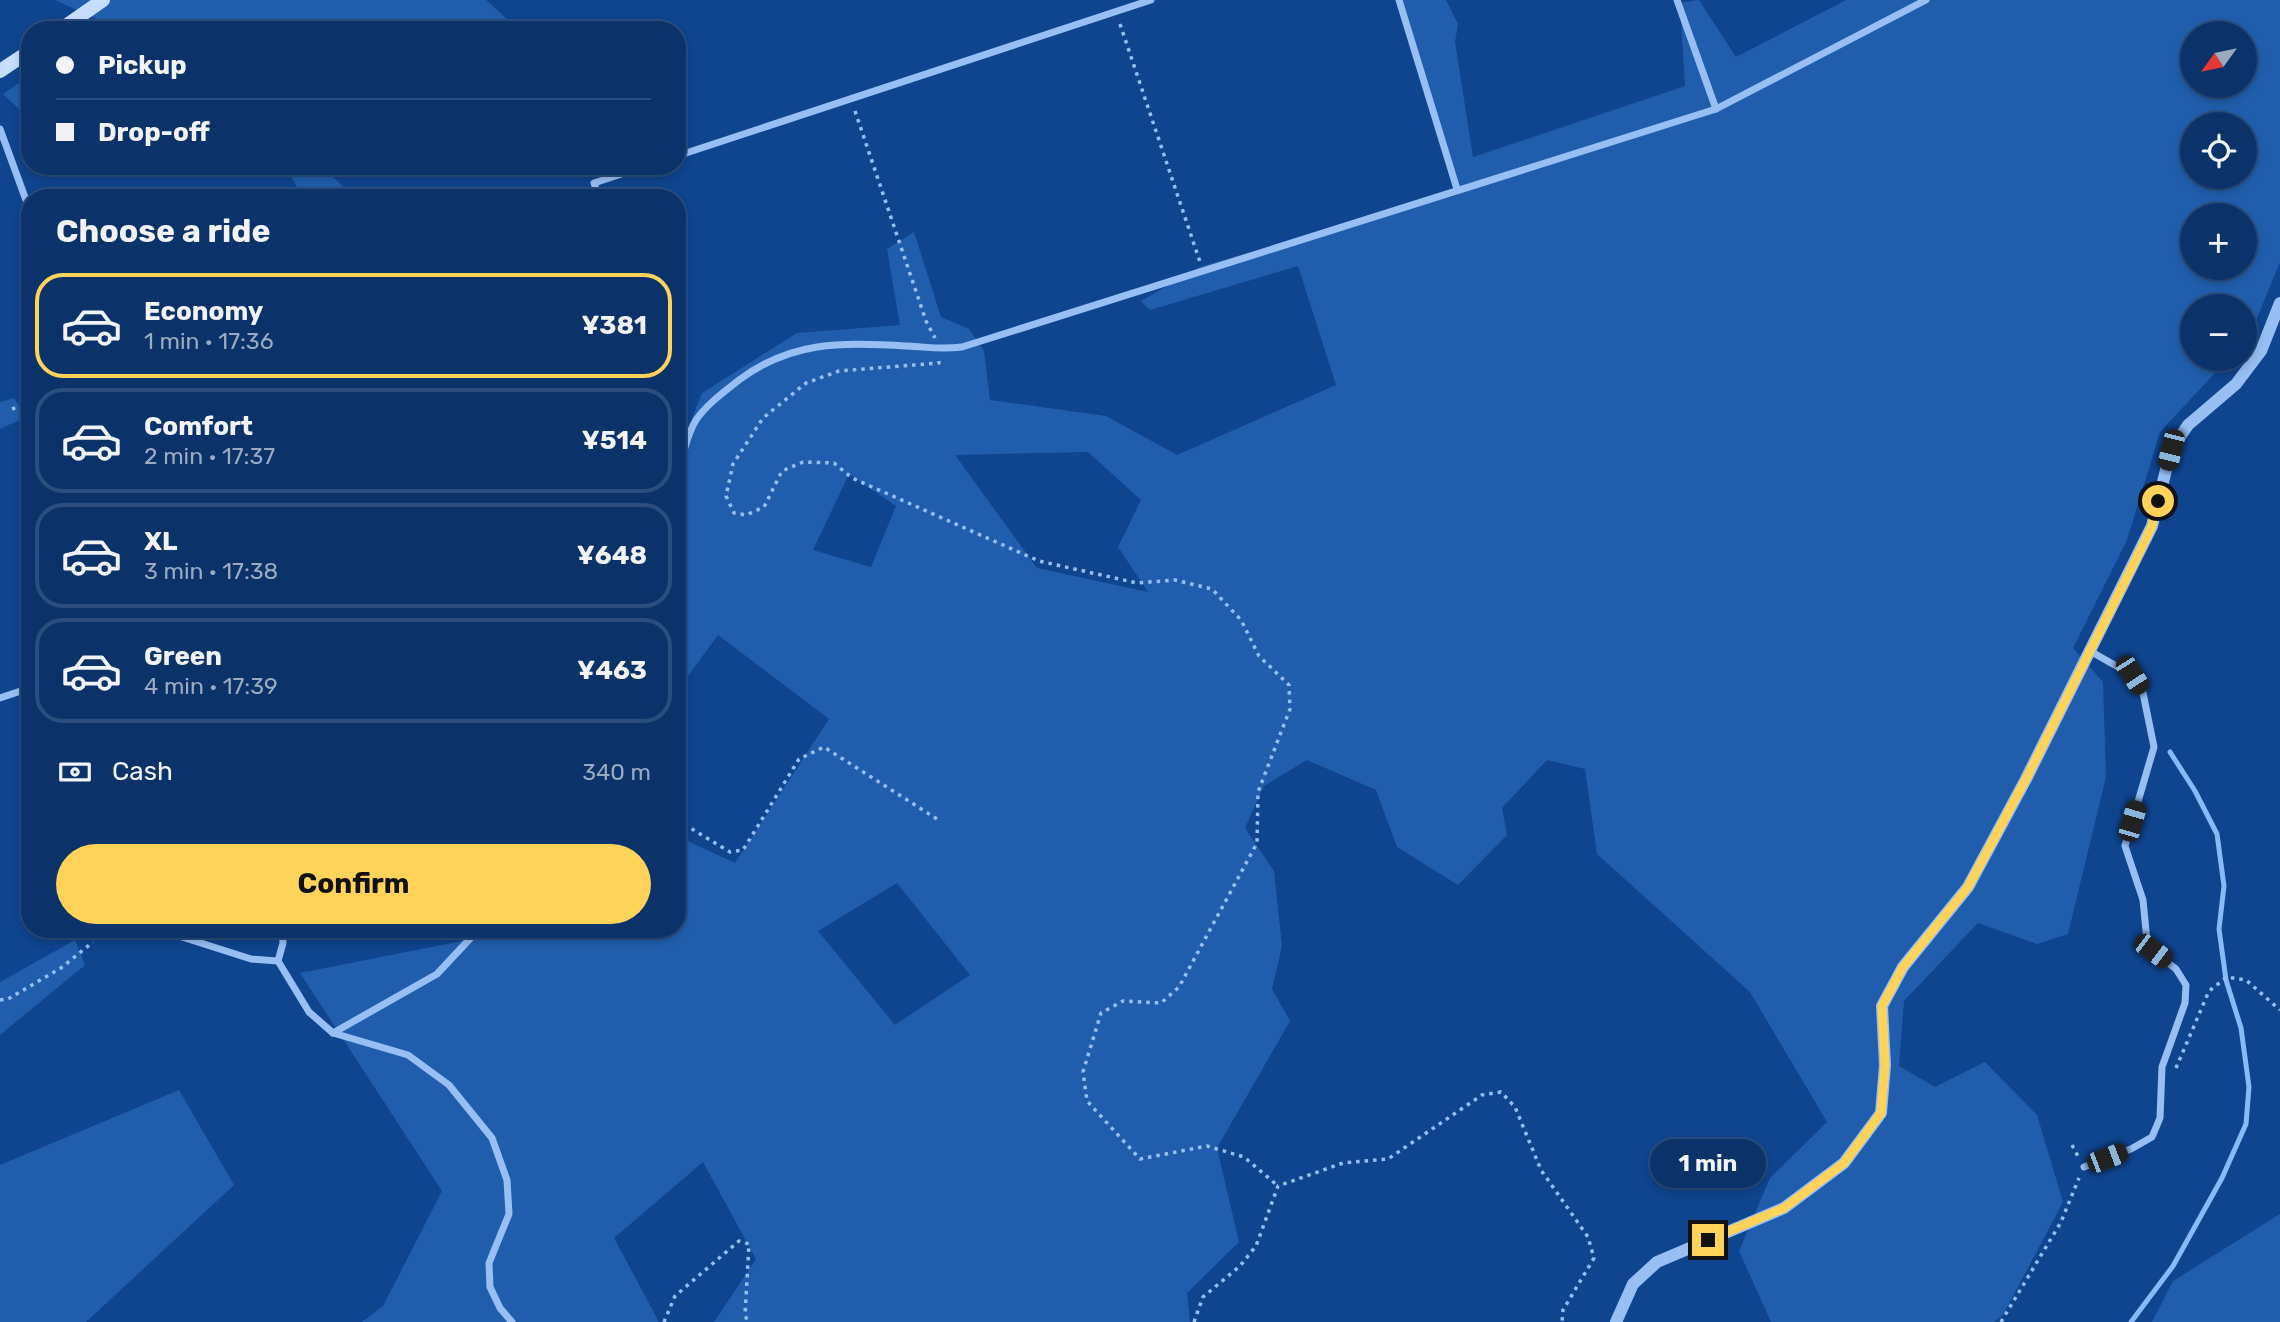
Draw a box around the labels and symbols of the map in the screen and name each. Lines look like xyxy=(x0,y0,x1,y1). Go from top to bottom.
north arrow xyxy=(2180,21,2258,98)
car xyxy=(2156,427,2187,473)
route start xyxy=(2142,485,2174,517)
car xyxy=(2112,652,2153,698)
car xyxy=(2117,798,2148,844)
car xyxy=(2130,930,2177,972)
callout: 1 min xyxy=(1650,1138,1766,1188)
car xyxy=(2084,1141,2131,1175)
route end xyxy=(1692,1224,1724,1256)

